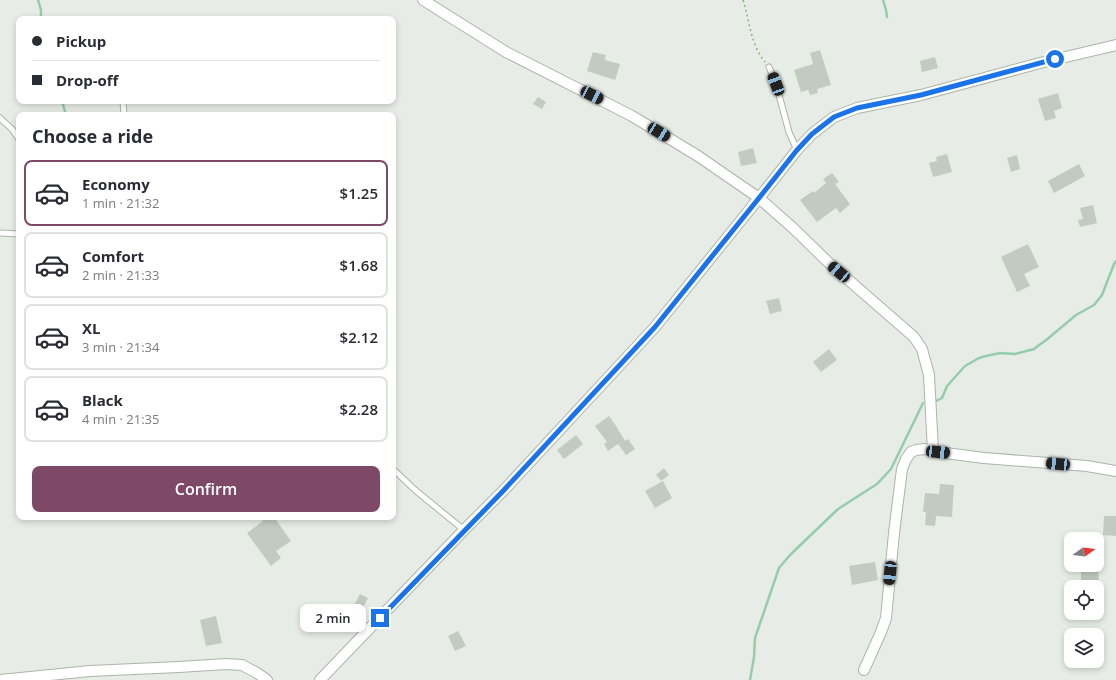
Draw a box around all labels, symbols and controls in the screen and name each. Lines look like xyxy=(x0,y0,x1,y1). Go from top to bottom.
text: Pickup xyxy=(56,31,106,51)
route start xyxy=(1046,50,1064,68)
text: Drop-off xyxy=(56,70,118,90)
car xyxy=(766,71,786,97)
car xyxy=(579,84,605,106)
car xyxy=(646,121,672,143)
text: Choose a ride xyxy=(32,124,153,148)
text: Economy xyxy=(82,174,150,194)
icon: car xyxy=(34,175,70,211)
text: $1.25 xyxy=(340,183,378,203)
text: 1 min · 21:32 xyxy=(82,194,159,212)
text: Comfort xyxy=(82,246,144,266)
icon: car xyxy=(34,247,70,283)
text: $1.68 xyxy=(340,255,378,275)
car xyxy=(826,260,852,284)
text: 2 min · 21:33 xyxy=(82,266,159,284)
text: XL xyxy=(82,318,100,338)
icon: car xyxy=(34,319,70,355)
text: $2.12 xyxy=(340,327,378,347)
text: 3 min · 21:34 xyxy=(82,338,159,356)
text: Black xyxy=(82,390,123,410)
icon: car xyxy=(34,391,70,427)
text: $2.28 xyxy=(340,399,378,419)
text: 4 min · 21:35 xyxy=(82,410,159,428)
car xyxy=(925,445,951,459)
car xyxy=(1046,457,1070,471)
button: Confirm xyxy=(32,466,380,512)
north arrow xyxy=(1064,532,1104,572)
map controls xyxy=(1064,532,1104,668)
car xyxy=(883,560,897,586)
button: locate xyxy=(1064,580,1104,620)
callout: 2 min xyxy=(300,604,366,632)
text: 2 min xyxy=(315,609,351,627)
route end xyxy=(371,609,389,627)
button: layers xyxy=(1064,628,1104,668)

